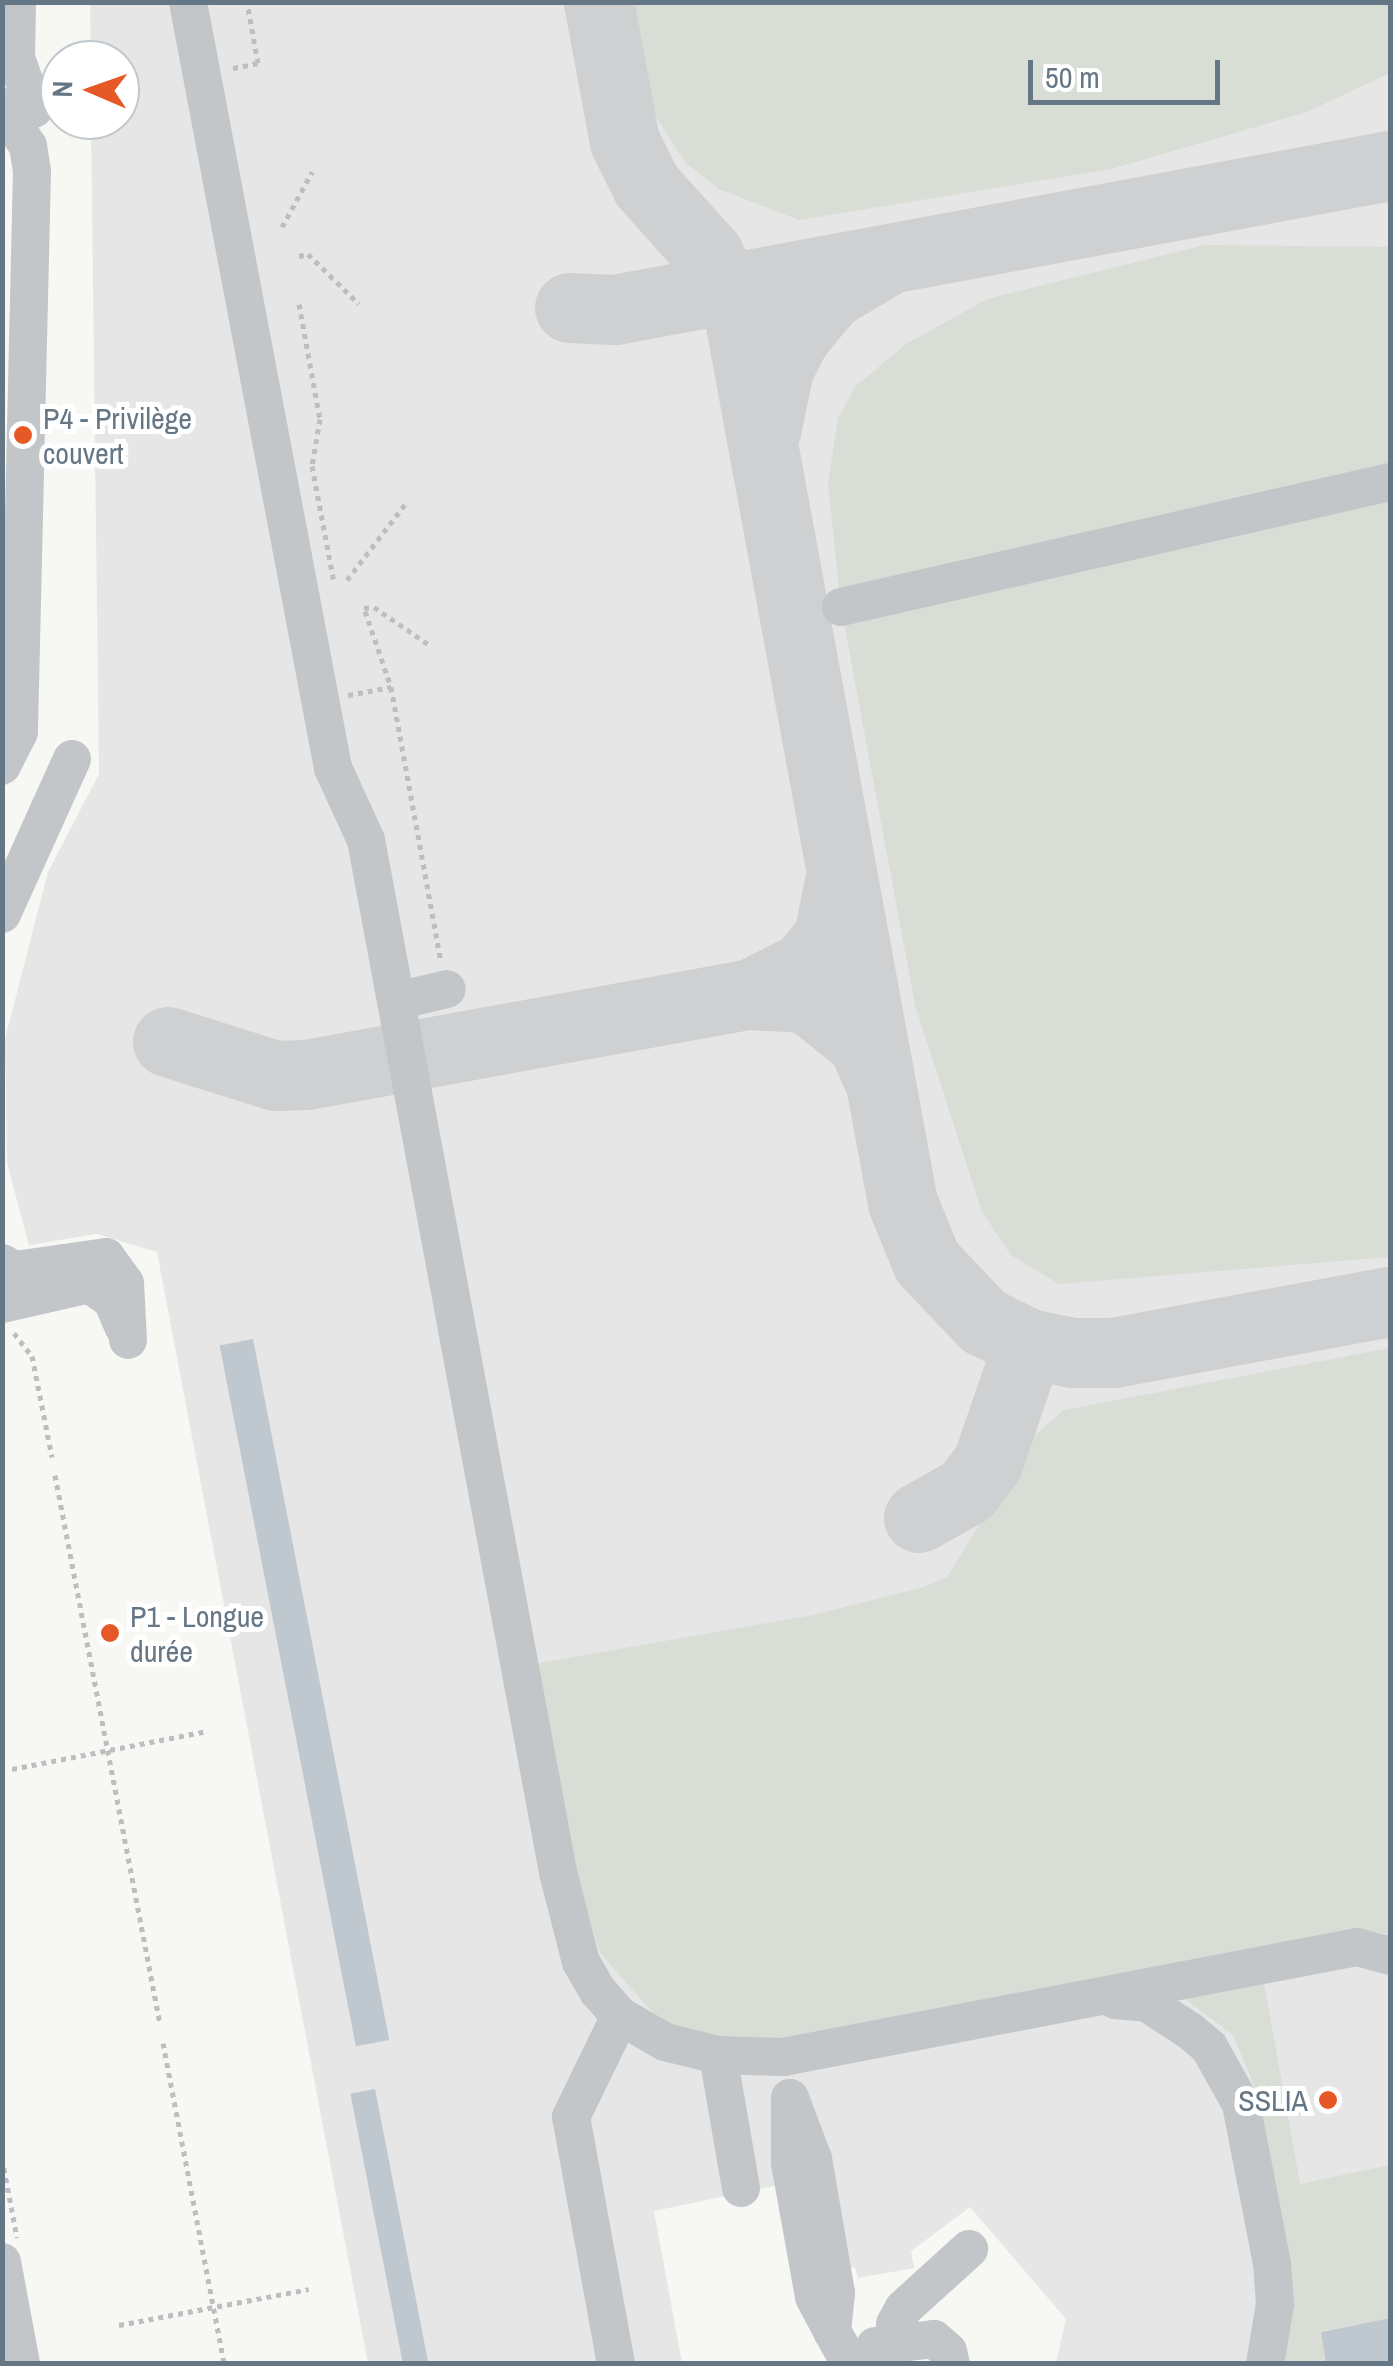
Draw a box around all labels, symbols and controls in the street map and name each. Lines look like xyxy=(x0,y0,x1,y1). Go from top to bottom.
north arrow xyxy=(40,40,140,140)
scale bar xyxy=(1033,40,1226,102)
text: 50 m xyxy=(1045,57,1100,97)
text: N xyxy=(43,80,81,98)
place label: P4 - Privilège couvert xyxy=(43,400,192,470)
marker: P4 - Privilège couvert xyxy=(12,424,34,446)
place label: P1 - Longue durée xyxy=(130,1598,264,1668)
marker: P1 - Longue durée xyxy=(99,1622,121,1644)
place label: SSLIA xyxy=(1238,2082,1308,2118)
marker: SSLIA xyxy=(1317,2089,1339,2111)

